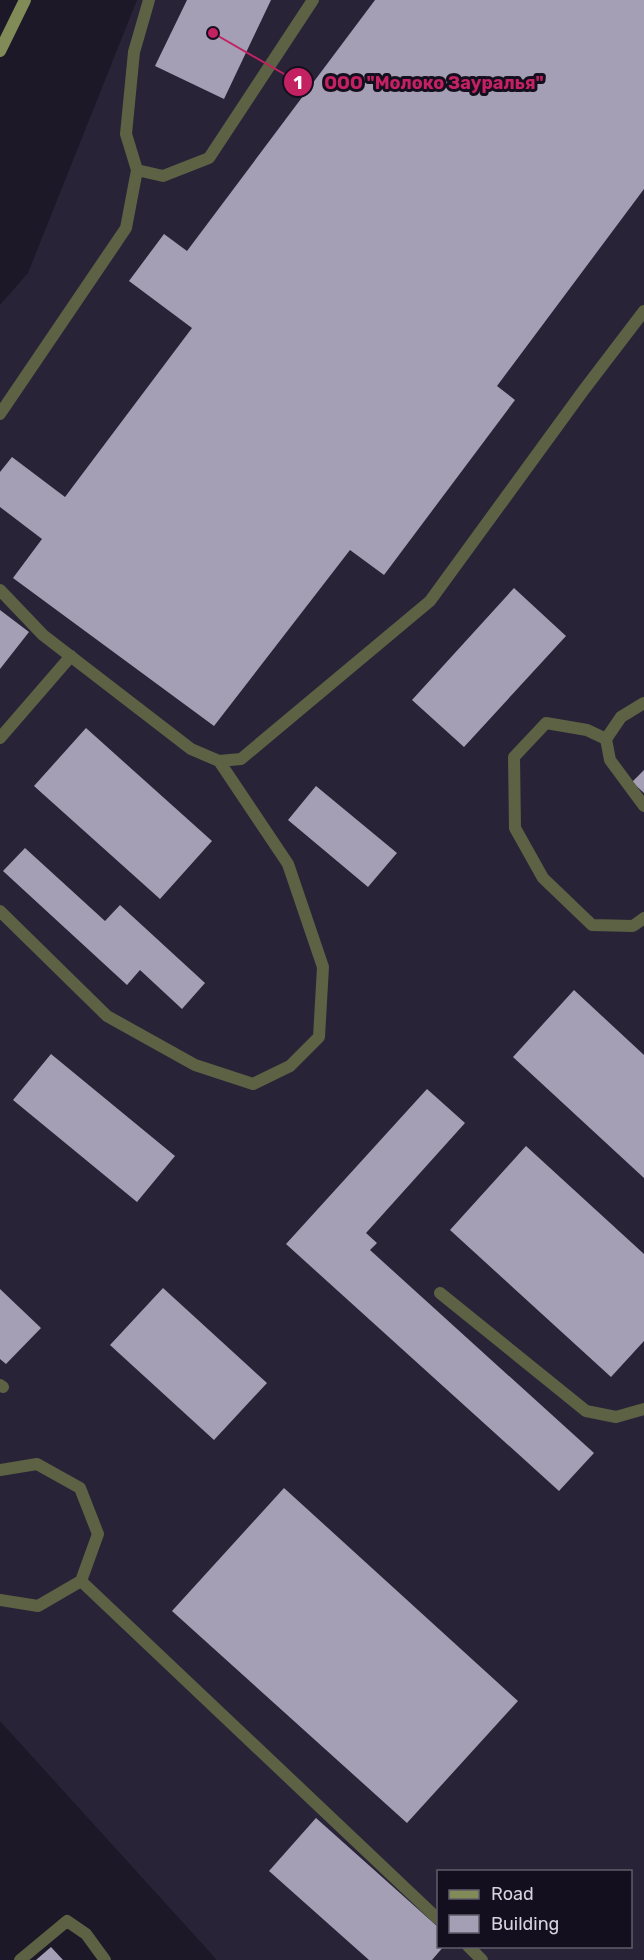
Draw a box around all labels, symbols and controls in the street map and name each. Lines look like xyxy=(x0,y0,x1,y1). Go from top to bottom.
callout: ООО "Молоко Зауралья" xyxy=(283,64,556,100)
text: 1 xyxy=(294,72,302,94)
text: ООО "Молоко Зауралья" xyxy=(324,72,544,94)
legend xyxy=(437,1870,632,1948)
text: Road xyxy=(491,1883,534,1905)
text: Building xyxy=(491,1913,559,1935)

